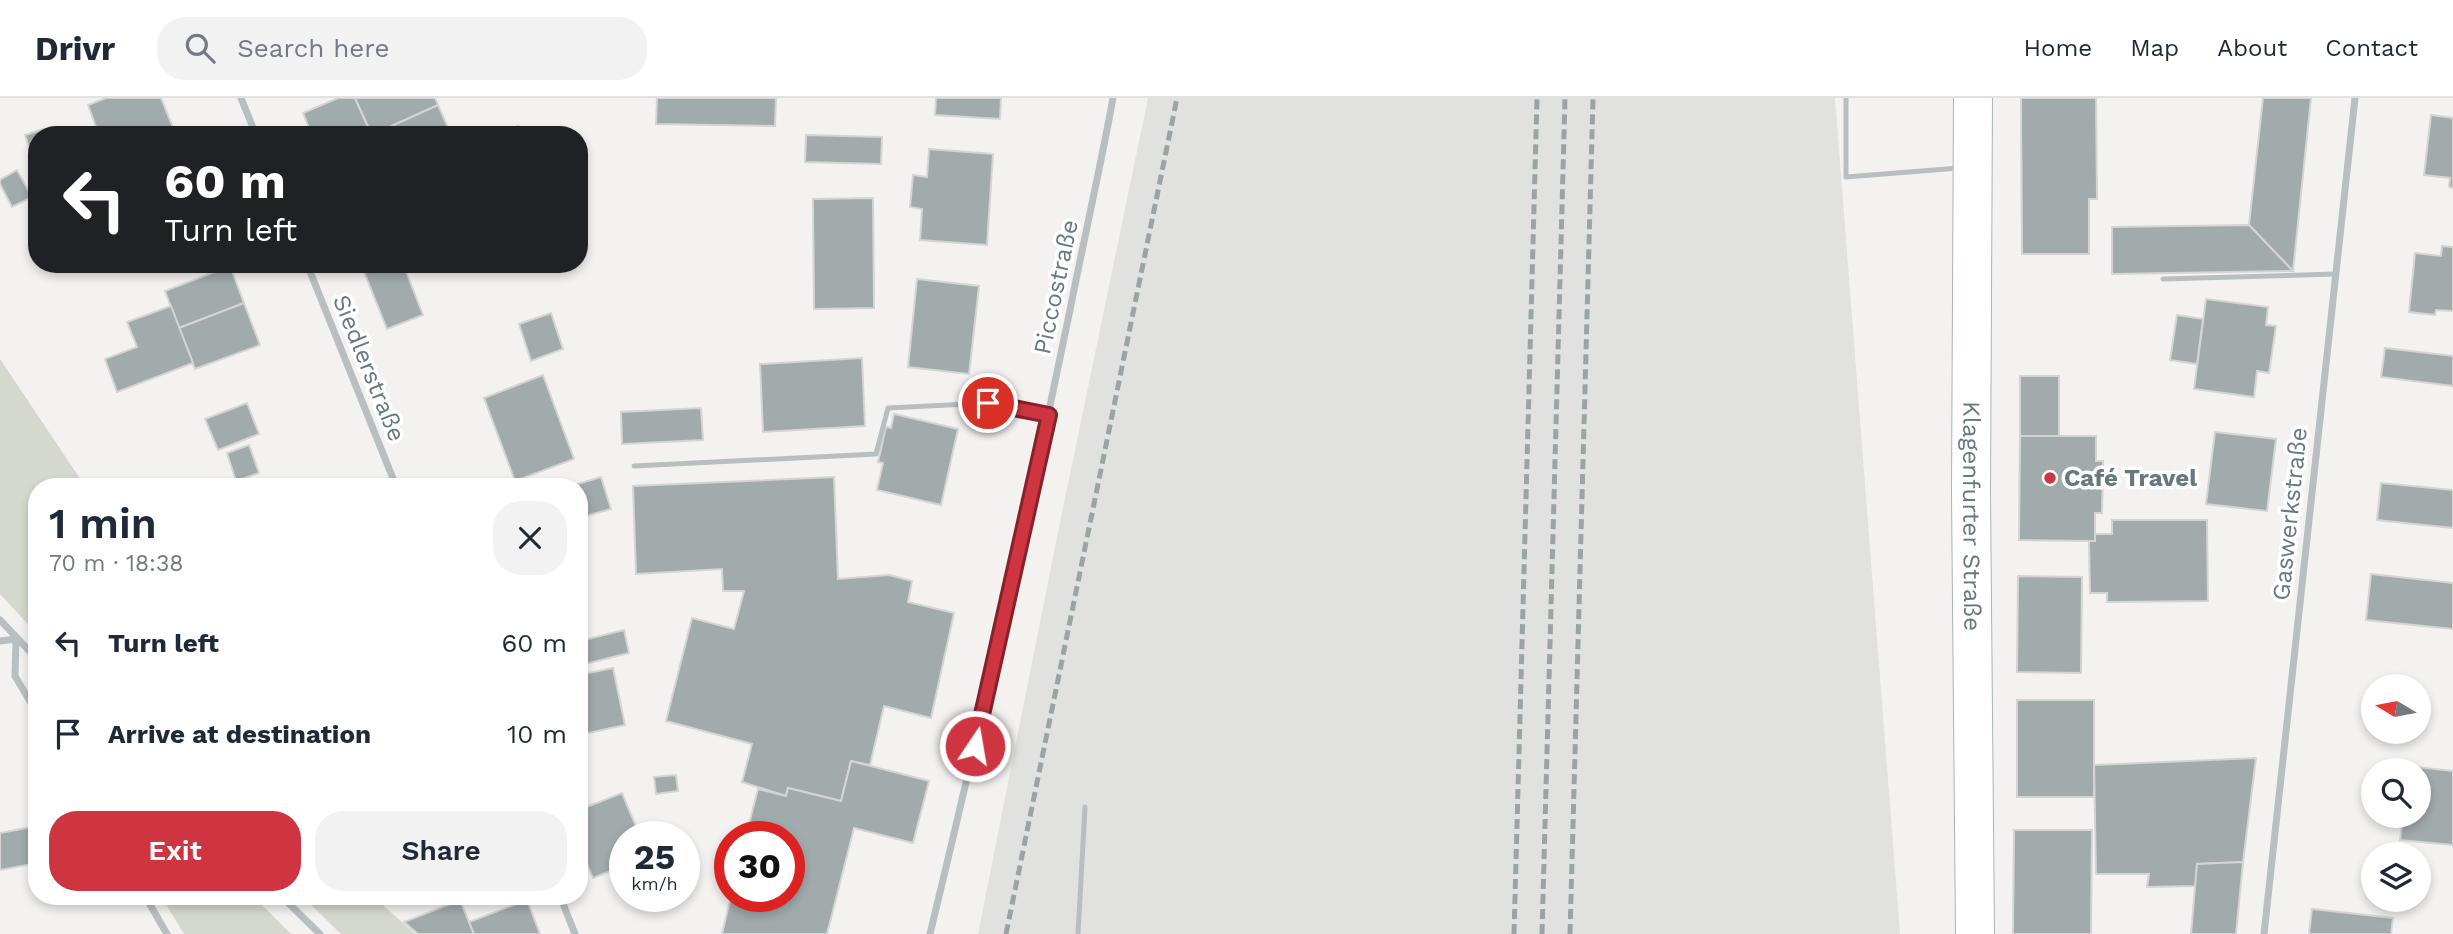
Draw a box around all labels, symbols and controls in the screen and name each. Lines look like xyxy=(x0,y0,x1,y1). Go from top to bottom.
search box xyxy=(157,17,647,80)
text: Drivr xyxy=(35,29,115,68)
icon: search xyxy=(181,29,219,67)
text: Search here xyxy=(237,33,390,63)
text: Home xyxy=(2024,34,2092,62)
text: Map xyxy=(2130,34,2179,62)
text: About xyxy=(2217,34,2287,62)
text: Contact xyxy=(2325,34,2418,62)
text: 60 m xyxy=(164,152,286,210)
icon: left xyxy=(49,154,140,245)
text: Turn left xyxy=(164,211,297,249)
street label: Piccostraße xyxy=(1028,217,1084,357)
street label: Siedlerstraße xyxy=(327,291,411,445)
pin xyxy=(958,373,1018,433)
icon: arrive xyxy=(969,384,1007,422)
street label: Klagenfurter Straße xyxy=(1957,401,1986,631)
street label: Gaswerkstraße xyxy=(2267,426,2313,602)
place label: Café Travel xyxy=(2064,464,2197,492)
marker: Café Travel xyxy=(2042,470,2058,486)
text: 1 min xyxy=(49,499,157,548)
button: close xyxy=(493,501,567,575)
text: 70 m · 18:38 xyxy=(49,550,183,577)
icon: left xyxy=(49,624,87,662)
text: Turn left xyxy=(108,628,219,658)
text: 60 m xyxy=(501,628,567,658)
north arrow xyxy=(2361,674,2431,744)
map controls xyxy=(2361,674,2431,912)
position arrow xyxy=(938,709,1012,783)
icon: arrive xyxy=(49,715,87,753)
text: Arrive at destination xyxy=(108,719,371,749)
text: 10 m xyxy=(507,719,567,749)
button: search xyxy=(2361,758,2431,828)
button: Exit xyxy=(49,811,301,891)
button: Share xyxy=(315,811,567,891)
speed limit sign: 30 xyxy=(714,821,805,912)
text: 25 xyxy=(634,836,675,878)
button: layers xyxy=(2361,842,2431,912)
text: km/h xyxy=(631,873,678,894)

